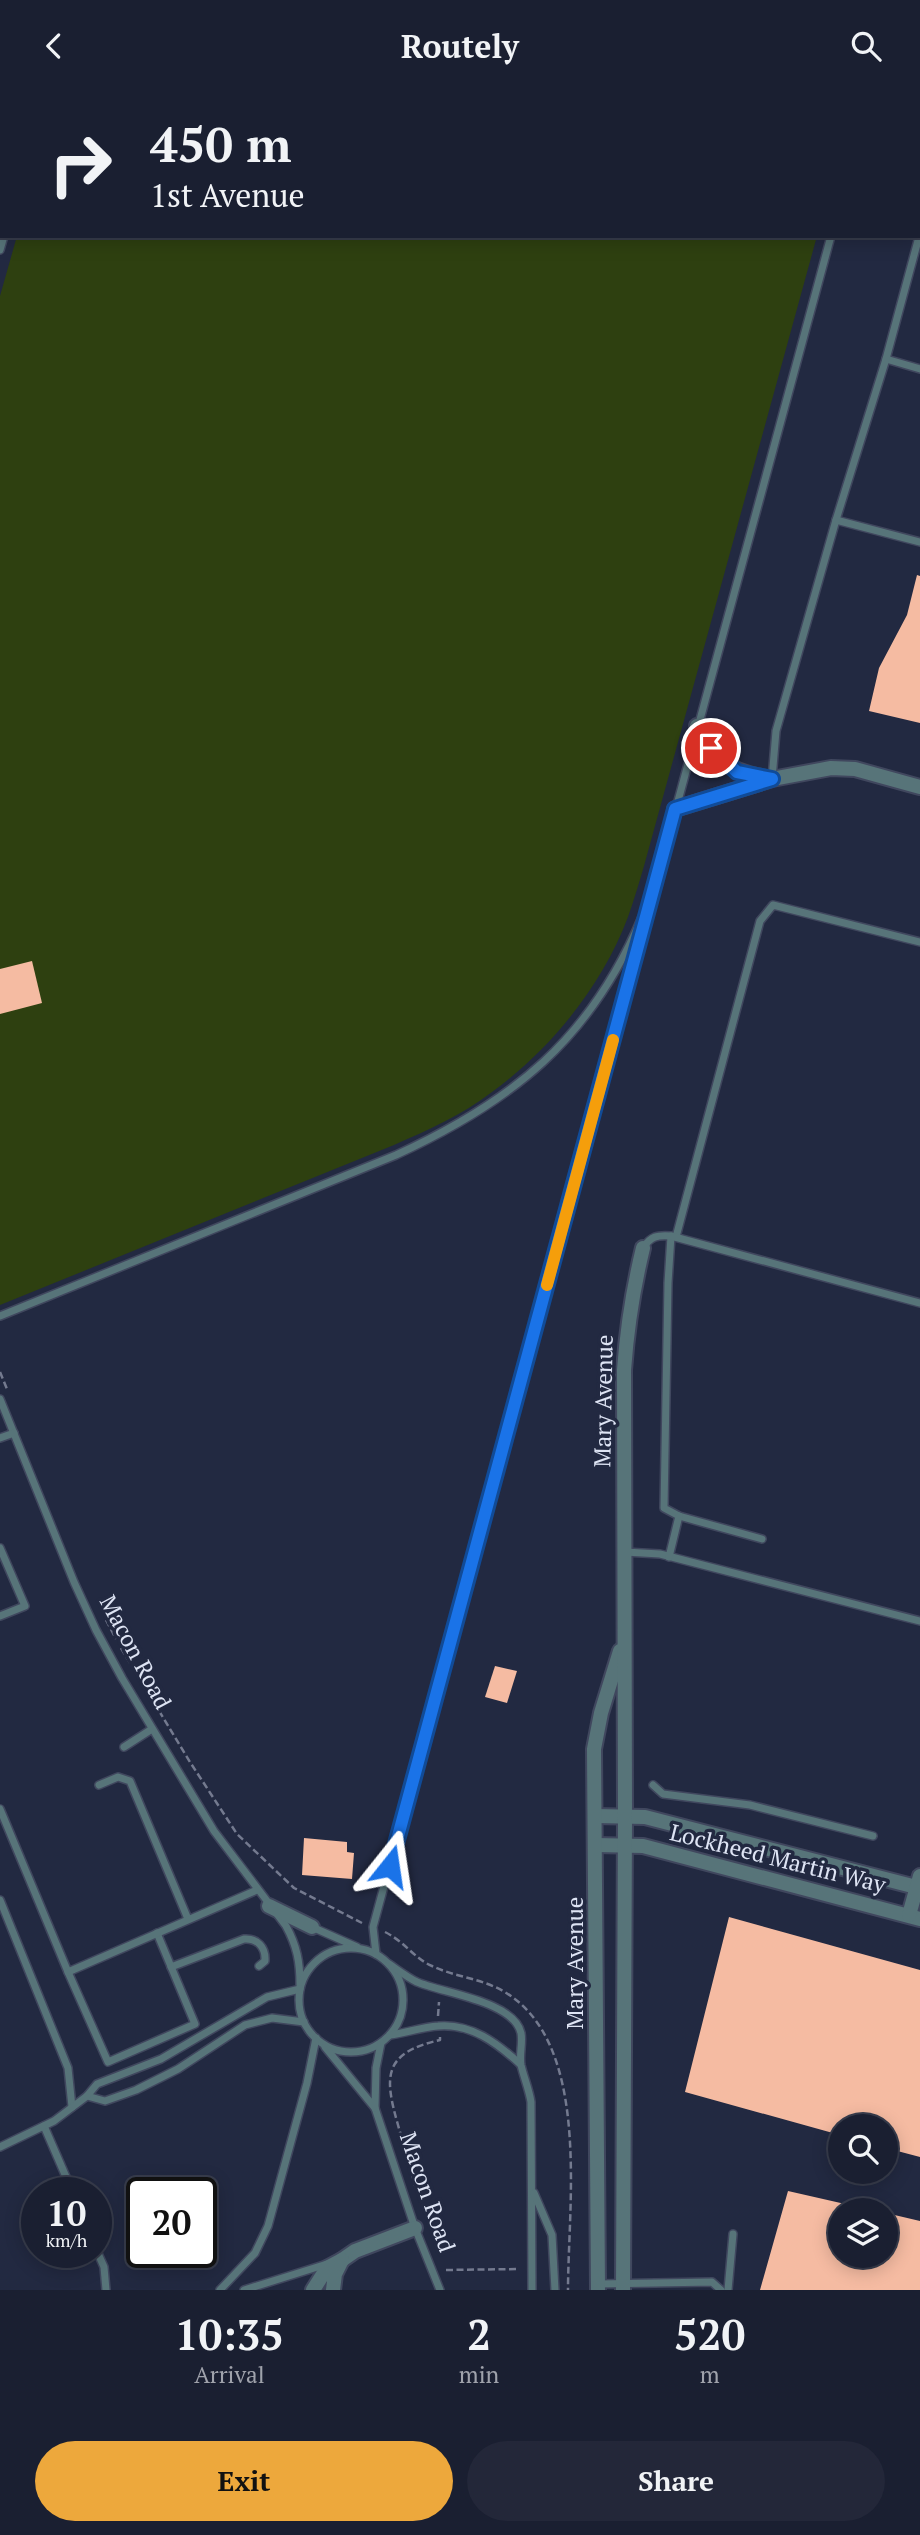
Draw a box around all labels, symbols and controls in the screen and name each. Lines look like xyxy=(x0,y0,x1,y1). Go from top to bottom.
text: Routely xyxy=(401,25,519,67)
icon: back xyxy=(35,27,73,65)
icon: search xyxy=(847,27,885,65)
text: 450 m xyxy=(150,111,292,176)
icon: right xyxy=(35,119,126,210)
text: 1st Avenue xyxy=(150,174,305,216)
pin xyxy=(681,718,741,778)
icon: arrive xyxy=(692,729,730,767)
street label: Mary Avenue xyxy=(586,1334,620,1468)
street label: Macon Road xyxy=(93,1589,179,1715)
street label: Lockheed Martin Way xyxy=(667,1816,889,1900)
position arrow xyxy=(353,1829,427,1903)
street label: Mary Avenue xyxy=(559,1897,590,2029)
map controls xyxy=(828,2114,898,2268)
button: search xyxy=(828,2114,898,2184)
street label: Macon Road xyxy=(393,2128,463,2256)
speed limit sign: 20 xyxy=(126,2177,217,2268)
text: 10 xyxy=(47,2190,86,2236)
button: layers xyxy=(828,2198,898,2268)
text: km/h xyxy=(46,2228,87,2252)
text: 10:35 xyxy=(175,2306,284,2362)
text: 2 xyxy=(467,2306,491,2362)
text: 520 xyxy=(674,2306,745,2362)
text: Arrival xyxy=(194,2359,265,2390)
text: min xyxy=(459,2359,499,2390)
text: m xyxy=(700,2359,720,2390)
button: Exit xyxy=(35,2441,453,2521)
button: Share xyxy=(467,2441,885,2521)

